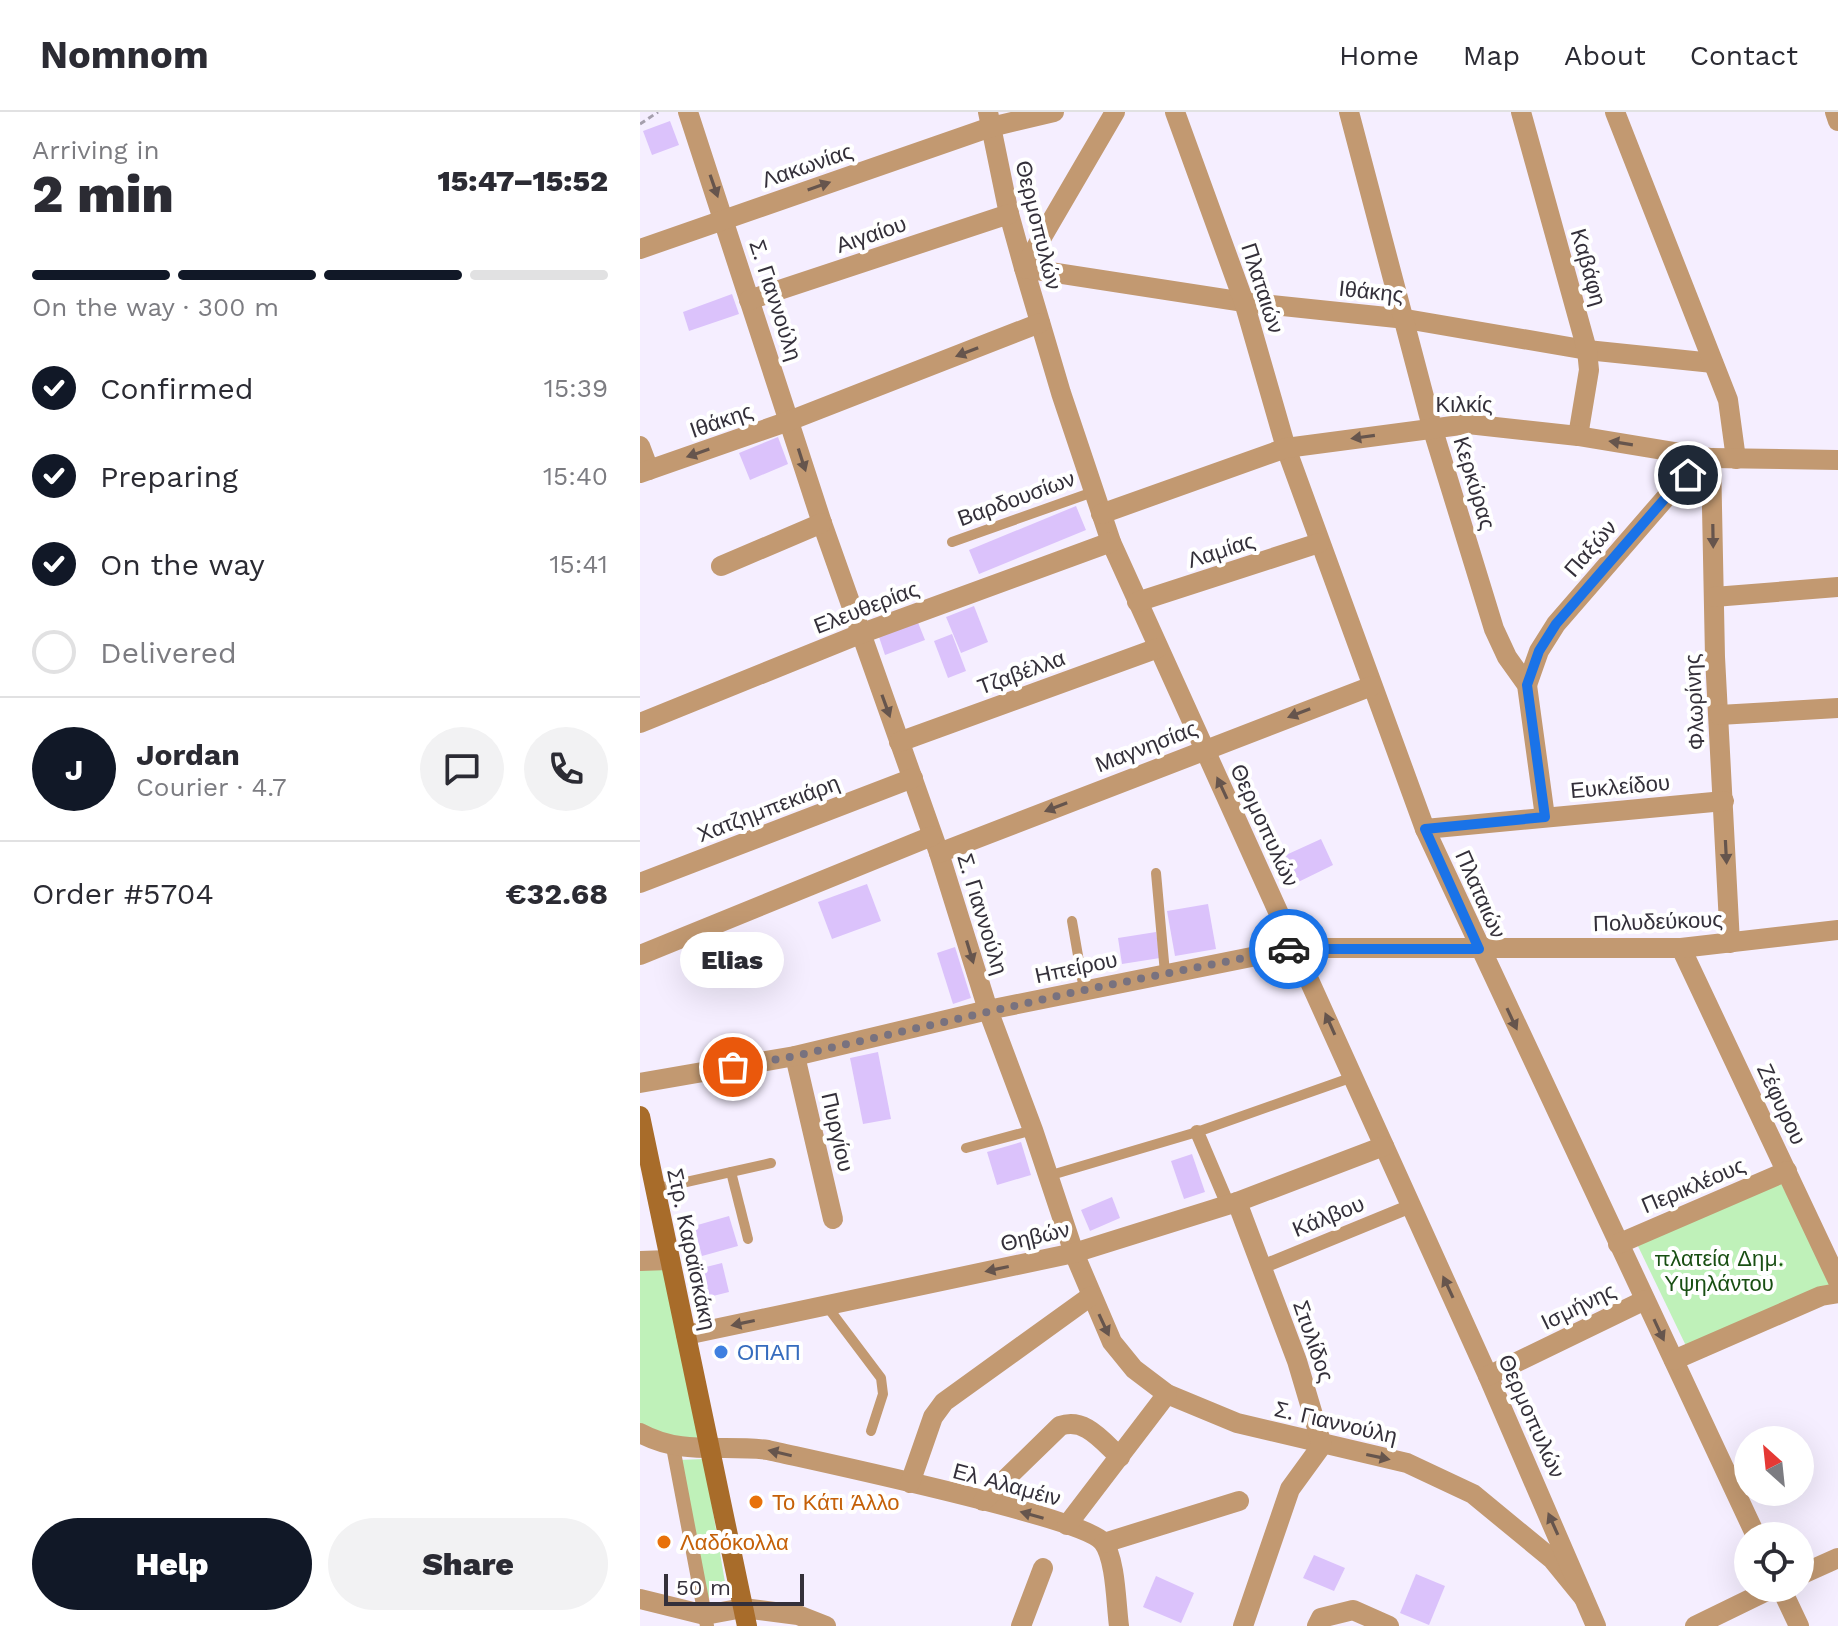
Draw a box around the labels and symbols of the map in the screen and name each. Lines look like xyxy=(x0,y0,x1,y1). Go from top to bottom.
street label: Λακωνίας xyxy=(758,138,856,193)
street label: Θερμοπυλών xyxy=(1010,158,1067,292)
one-way arrow xyxy=(708,174,720,198)
one-way arrow xyxy=(807,180,831,192)
street label: Αιγαίου xyxy=(833,211,909,258)
street label: Καβάφη xyxy=(1566,226,1611,309)
street label: Σ. Γιαννούλη xyxy=(744,237,807,364)
street label: Πλαταιών xyxy=(1236,240,1289,336)
street label: Ιθάκης xyxy=(1337,276,1405,307)
one-way arrow xyxy=(955,346,979,359)
street label: Κιλκίς xyxy=(1435,392,1493,417)
street label: Ιθάκης xyxy=(686,398,756,443)
one-way arrow xyxy=(1350,431,1375,444)
street label: Κερκύρας xyxy=(1449,434,1500,533)
one-way arrow xyxy=(1608,437,1633,449)
pin xyxy=(1654,441,1722,509)
one-way arrow xyxy=(686,448,710,460)
one-way arrow xyxy=(796,448,808,472)
street label: Βαρδουσίων xyxy=(954,466,1078,531)
street label: Παξών xyxy=(1559,515,1622,582)
one-way arrow xyxy=(1706,524,1719,549)
street label: Λαμίας xyxy=(1184,528,1258,573)
street label: Ελευθερίας xyxy=(810,576,922,639)
street label: Τζαβέλλα xyxy=(974,645,1069,700)
street label: Φλωρίνης xyxy=(1679,653,1710,751)
one-way arrow xyxy=(881,694,893,718)
one-way arrow xyxy=(1287,707,1311,720)
street label: Μαγνησίας xyxy=(1092,716,1201,777)
street label: Θερμοπυλών xyxy=(1225,760,1304,891)
street label: Χατζημπεκιάρη xyxy=(694,770,843,847)
street label: Ευκλείδου xyxy=(1569,770,1671,803)
one-way arrow xyxy=(1215,776,1229,799)
one-way arrow xyxy=(1044,801,1068,814)
one-way arrow xyxy=(1720,840,1733,865)
street label: Πλαταιών xyxy=(1450,846,1511,942)
street label: Σ. Γιαννούλη xyxy=(952,851,1013,978)
street label: Πολυδεύκους xyxy=(1593,907,1723,936)
courier xyxy=(1249,909,1329,989)
callout: Elias xyxy=(681,931,785,987)
one-way arrow xyxy=(964,940,977,964)
street label: Ηπείρου xyxy=(1033,947,1120,988)
one-way arrow xyxy=(1505,1007,1519,1031)
one-way arrow xyxy=(1323,1012,1337,1036)
pin xyxy=(699,1033,767,1101)
street label: Ζέφυρου xyxy=(1752,1060,1811,1149)
street label: Πυργίου xyxy=(816,1090,859,1174)
street label: Περικλέους xyxy=(1638,1153,1749,1218)
street label: Στρ. Καραϊσκάκη xyxy=(662,1166,721,1332)
street label: Κάλβου xyxy=(1289,1191,1368,1242)
street label: Θηβών xyxy=(998,1216,1072,1257)
park label: πλατεία Δημ. Υψηλάντου xyxy=(1654,1246,1784,1296)
one-way arrow xyxy=(985,1263,1010,1276)
one-way arrow xyxy=(1441,1275,1455,1299)
street label: Ισμήνης xyxy=(1537,1278,1619,1335)
street label: Στυλίδος xyxy=(1288,1297,1339,1385)
one-way arrow xyxy=(1097,1313,1111,1336)
one-way arrow xyxy=(730,1317,755,1330)
one-way arrow xyxy=(1652,1318,1666,1342)
place label: ΟΠΑΠ xyxy=(737,1340,801,1365)
marker: ΟΠΑΠ xyxy=(712,1343,730,1361)
street label: Θερμοπυλών xyxy=(1493,1351,1570,1482)
street label: Σ. Γιαννούλη xyxy=(1272,1396,1400,1449)
north arrow xyxy=(1734,1426,1814,1506)
one-way arrow xyxy=(767,1446,792,1459)
one-way arrow xyxy=(1365,1451,1390,1464)
street label: Ελ Αλαμέιν xyxy=(950,1458,1064,1511)
place label: Το Κάτι Άλλο xyxy=(772,1490,900,1515)
marker: Το Κάτι Άλλο xyxy=(747,1493,765,1511)
one-way arrow xyxy=(1020,1508,1044,1521)
one-way arrow xyxy=(1547,1513,1560,1536)
place label: Λαδόκολλα xyxy=(680,1530,789,1555)
marker: Λαδόκολλα xyxy=(655,1533,673,1551)
scale bar xyxy=(664,1570,804,1606)

